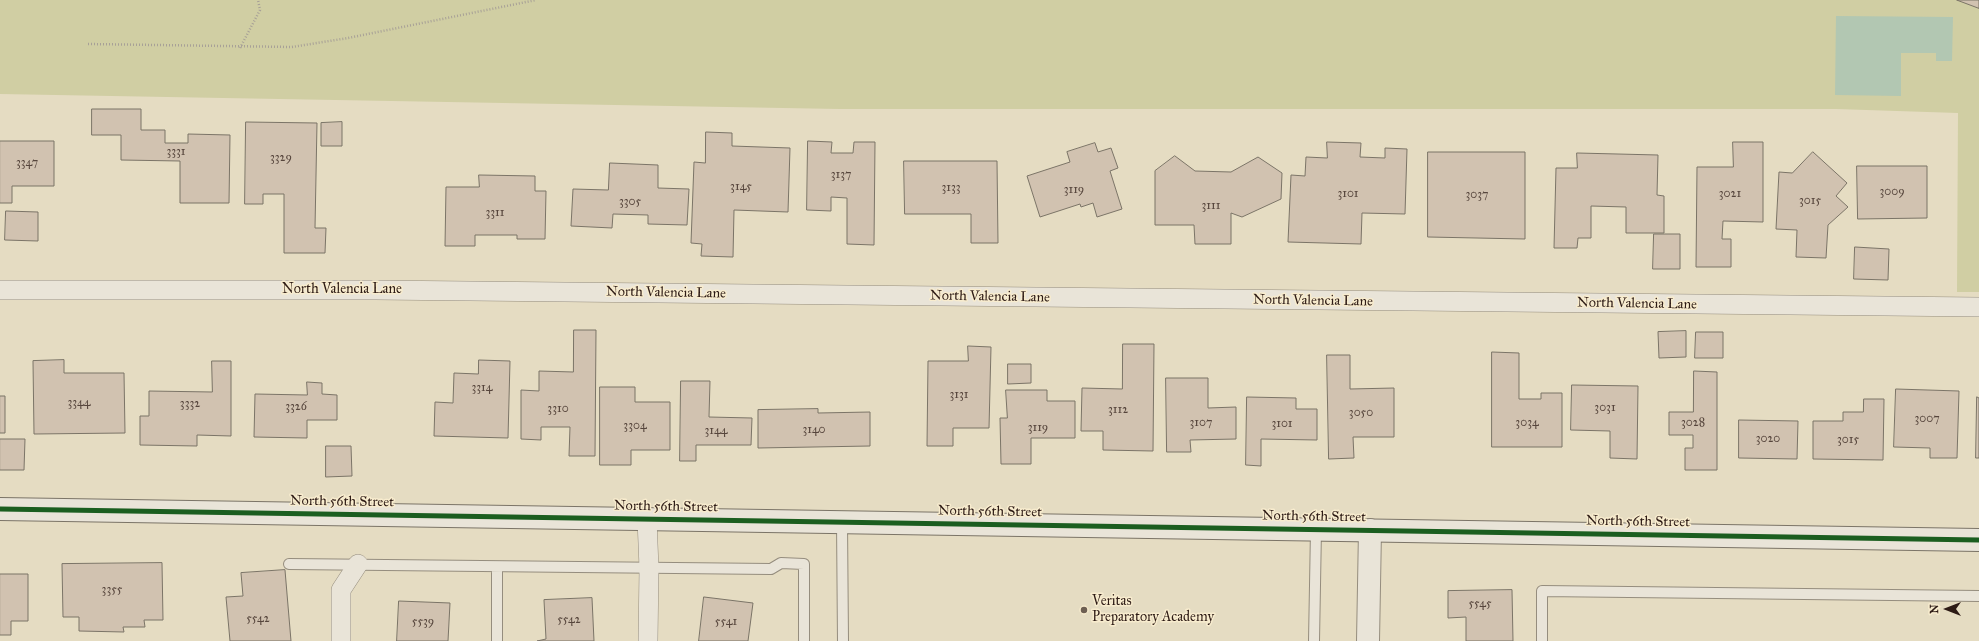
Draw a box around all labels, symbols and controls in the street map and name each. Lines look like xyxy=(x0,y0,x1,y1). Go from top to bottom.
house number: 3331 xyxy=(166,145,186,159)
house number: 3329 xyxy=(270,151,292,165)
house number: 3347 xyxy=(16,156,38,170)
house number: 3137 xyxy=(831,168,851,182)
house number: 3145 xyxy=(730,180,752,194)
house number: 3133 xyxy=(941,181,961,195)
house number: 3119 xyxy=(1064,183,1084,197)
house number: 3009 xyxy=(1879,185,1905,199)
house number: 3101 xyxy=(1337,187,1359,201)
house number: 3021 xyxy=(1719,187,1741,201)
house number: 3037 xyxy=(1466,188,1488,202)
house number: 3015 xyxy=(1799,194,1821,208)
house number: 3305 xyxy=(619,195,641,209)
house number: 3111 xyxy=(1201,199,1221,213)
house number: 3311 xyxy=(485,206,505,220)
street label: North Valencia Lane xyxy=(282,282,402,298)
street label: North Valencia Lane xyxy=(606,284,726,302)
street label: North Valencia Lane xyxy=(930,288,1050,306)
street label: North Valencia Lane xyxy=(1253,292,1373,310)
street label: North Valencia Lane xyxy=(1577,295,1697,313)
house number: 3314 xyxy=(471,381,493,395)
house number: 3131 xyxy=(949,388,969,402)
house number: 3344 xyxy=(68,396,90,410)
house number: 3332 xyxy=(180,397,200,411)
house number: 3326 xyxy=(285,400,307,414)
house number: 3031 xyxy=(1594,401,1616,415)
house number: 3310 xyxy=(547,402,569,416)
house number: 3112 xyxy=(1108,403,1128,417)
house number: 3050 xyxy=(1349,406,1373,420)
house number: 3007 xyxy=(1914,412,1940,426)
house number: 3107 xyxy=(1190,416,1212,430)
house number: 3034 xyxy=(1515,416,1539,430)
house number: 3028 xyxy=(1681,416,1705,430)
house number: 3101 xyxy=(1271,417,1293,431)
house number: 3304 xyxy=(623,419,647,433)
house number: 3119 xyxy=(1028,421,1048,435)
house number: 3140 xyxy=(802,423,826,437)
house number: 3144 xyxy=(705,424,727,438)
house number: 3020 xyxy=(1756,432,1780,446)
house number: 3015 xyxy=(1837,433,1859,447)
street label: North 56th Street xyxy=(290,493,394,511)
street label: North 56th Street xyxy=(614,498,718,516)
street label: North 56th Street xyxy=(938,503,1042,521)
street label: North 56th Street xyxy=(1262,508,1366,526)
street label: North 56th Street xyxy=(1586,513,1690,531)
house number: 3355 xyxy=(102,583,122,597)
north arrow xyxy=(1927,589,1967,629)
place label: Veritas Preparatory Academy xyxy=(1092,594,1214,626)
house number: 5545 xyxy=(1468,597,1492,611)
text: N xyxy=(1928,604,1941,614)
marker: Veritas Preparatory Academy xyxy=(1079,605,1089,615)
house number: 5542 xyxy=(246,612,270,626)
house number: 5542 xyxy=(557,613,581,627)
house number: 5539 xyxy=(412,615,434,629)
house number: 5541 xyxy=(715,615,737,629)

